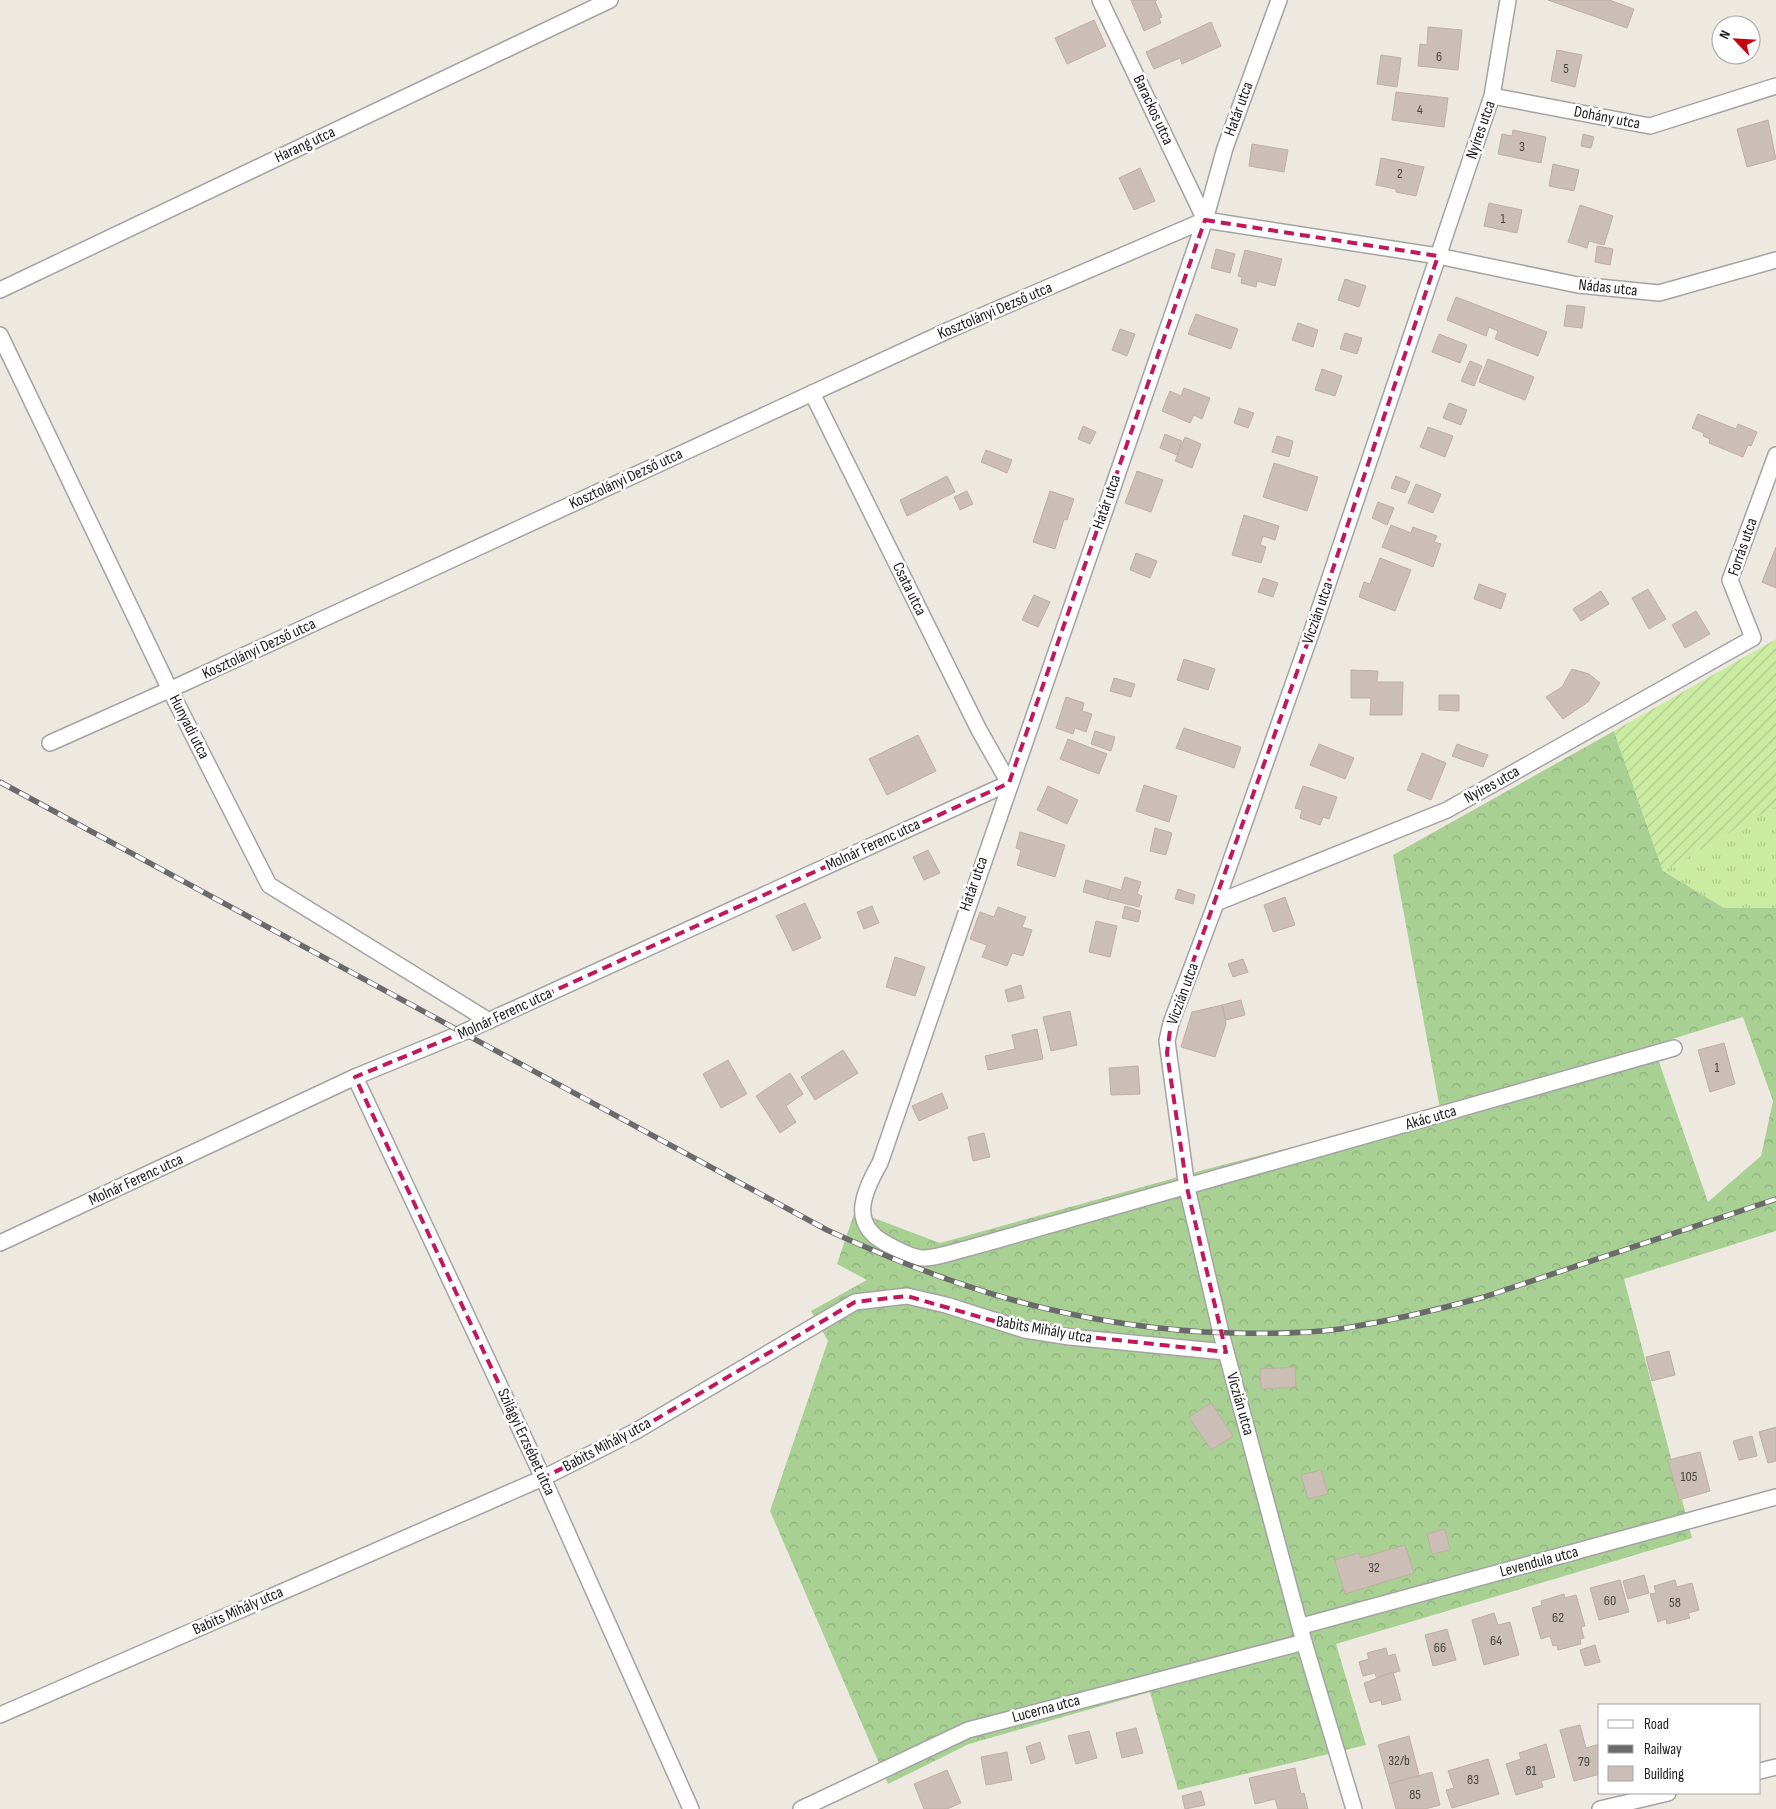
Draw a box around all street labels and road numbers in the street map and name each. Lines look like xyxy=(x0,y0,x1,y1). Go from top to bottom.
street label: Barackos utca xyxy=(1129,72,1177,148)
street label: Határ utca xyxy=(1220,79,1258,139)
street label: Nyíres utca xyxy=(1462,98,1500,162)
street label: Dohány utca xyxy=(1572,102,1642,134)
street label: Harang utca xyxy=(272,123,338,167)
street label: Nádas utca xyxy=(1578,275,1638,301)
street label: Kosztolányi Dezső utca xyxy=(935,278,1055,344)
street label: Kosztolányi Dezső utca xyxy=(566,444,686,514)
street label: Határ utca xyxy=(1089,472,1125,532)
street label: Forrás utca xyxy=(1724,516,1762,578)
street label: Csata utca xyxy=(888,559,930,619)
street label: Viczián utca xyxy=(1299,579,1337,647)
street label: Kosztolányi Dezső utca xyxy=(199,614,319,684)
street label: Hunyadi utca xyxy=(165,692,213,762)
street label: Nyíres utca xyxy=(1461,762,1523,808)
street label: Molnár Ferenc utca xyxy=(823,815,923,875)
street label: Határ utca xyxy=(956,854,992,914)
street label: Viczián utca xyxy=(1163,960,1203,1028)
street label: Molnár Ferenc utca xyxy=(455,984,555,1044)
street label: Akác utca xyxy=(1402,1102,1459,1135)
street label: Molnár Ferenc utca xyxy=(86,1150,186,1210)
street label: Babits Mihály utca xyxy=(995,1312,1093,1348)
street label: Viczián utca xyxy=(1222,1370,1258,1438)
street label: Szilágyi Erzsébet utca xyxy=(493,1385,559,1499)
street label: Babits Mihály utca xyxy=(560,1414,654,1476)
street label: Levendula utca xyxy=(1498,1542,1580,1582)
street label: Babits Mihály utca xyxy=(190,1583,286,1639)
street label: Lucerna utca xyxy=(1010,1691,1082,1727)

